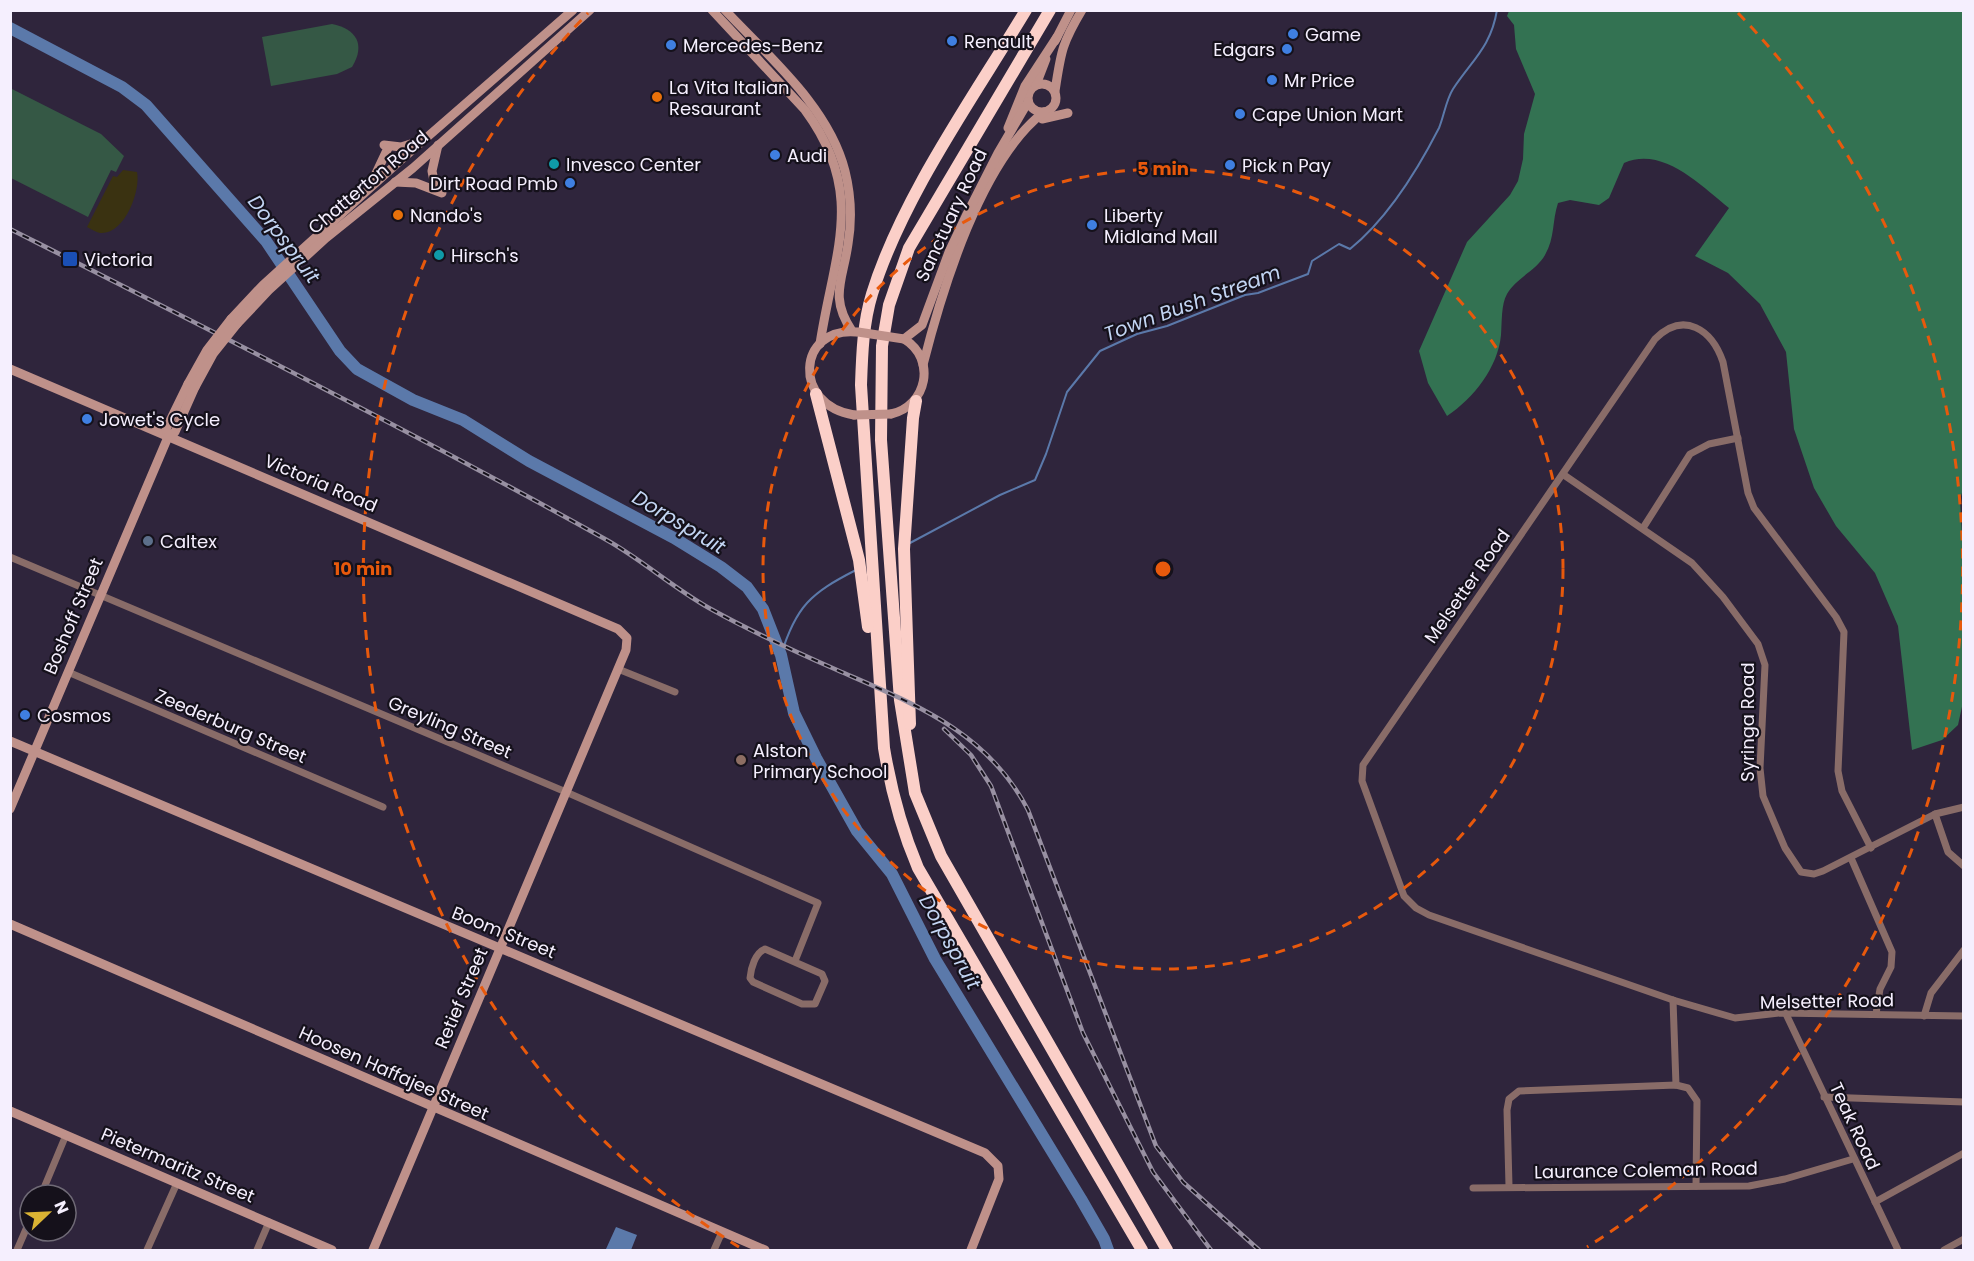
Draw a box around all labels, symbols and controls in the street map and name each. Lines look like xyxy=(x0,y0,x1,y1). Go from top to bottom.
place label: Game xyxy=(1305,22,1361,47)
marker: Game xyxy=(1286,27,1300,41)
place label: Renault xyxy=(964,29,1032,54)
place label: Mercedes-Benz xyxy=(683,33,823,58)
marker: Renault xyxy=(945,34,959,48)
place label: Edgars xyxy=(1213,37,1275,62)
marker: Mercedes-Benz xyxy=(664,38,678,52)
marker: Edgars xyxy=(1280,42,1294,56)
place label: Mr Price xyxy=(1284,68,1355,93)
marker: Mr Price xyxy=(1265,73,1279,87)
place label: La Vita Italian Resaurant xyxy=(669,75,790,121)
marker: La Vita Italian Resaurant xyxy=(650,90,664,104)
place label: Cape Union Mart xyxy=(1252,102,1403,127)
marker: Cape Union Mart xyxy=(1233,107,1247,121)
street label: Chatterton Road xyxy=(303,124,433,240)
place label: Audi xyxy=(787,143,827,168)
street label: Sanctuary Road xyxy=(909,145,993,285)
marker: Audi xyxy=(768,148,782,162)
place label: Invesco Center xyxy=(566,152,701,177)
place label: Pick n Pay xyxy=(1242,153,1331,178)
text: 5 min xyxy=(1137,156,1189,181)
marker: Invesco Center xyxy=(547,157,561,171)
marker: Pick n Pay xyxy=(1223,158,1237,172)
place label: Dirt Road Pmb xyxy=(430,171,558,196)
marker: Dirt Road Pmb xyxy=(563,176,577,190)
water label: Dorpspruit xyxy=(241,189,327,290)
place label: Nando's xyxy=(410,203,482,228)
place label: Liberty Midland Mall xyxy=(1104,203,1218,249)
marker: Nando's xyxy=(391,208,405,222)
marker: Liberty Midland Mall xyxy=(1085,218,1099,232)
place label: Hirsch's xyxy=(451,243,519,268)
place label: Victoria xyxy=(84,247,153,272)
marker: Hirsch's xyxy=(432,248,446,262)
marker: Victoria xyxy=(61,250,79,268)
water label: Town Bush Stream xyxy=(1100,258,1284,348)
place label: Jowet's Cycle xyxy=(99,407,220,432)
marker: Jowet's Cycle xyxy=(80,412,94,426)
street label: Victoria Road xyxy=(261,448,381,518)
water label: Dorpspruit xyxy=(627,483,732,561)
street label: Melsetter Road xyxy=(1418,524,1516,648)
place label: Caltex xyxy=(160,529,217,554)
marker: Caltex xyxy=(141,534,155,548)
street label: Boshoff Street xyxy=(37,554,109,678)
text: 10 min xyxy=(334,556,392,581)
centre of rings xyxy=(1153,559,1173,579)
street label: Syringa Road xyxy=(1735,662,1760,782)
street label: Zeederburg Street xyxy=(151,683,311,769)
street label: Greyling Street xyxy=(384,690,516,764)
place label: Cosmos xyxy=(37,703,111,728)
marker: Cosmos xyxy=(18,708,32,722)
place label: Alston Primary School xyxy=(753,738,887,784)
marker: Alston Primary School xyxy=(734,753,748,767)
water label: Dorpspruit xyxy=(912,890,988,995)
street label: Boom Street xyxy=(448,900,560,964)
street label: Retief Street xyxy=(428,944,494,1052)
street label: Melsetter Road xyxy=(1760,987,1894,1015)
street label: Hoosen Haffajee Street xyxy=(295,1020,493,1126)
street label: Teak Road xyxy=(1824,1078,1886,1174)
street label: Pietermaritz Street xyxy=(97,1121,259,1209)
street label: Laurance Coleman Road xyxy=(1534,1156,1758,1184)
north arrow xyxy=(18,1183,78,1243)
text: N xyxy=(48,1197,74,1217)

